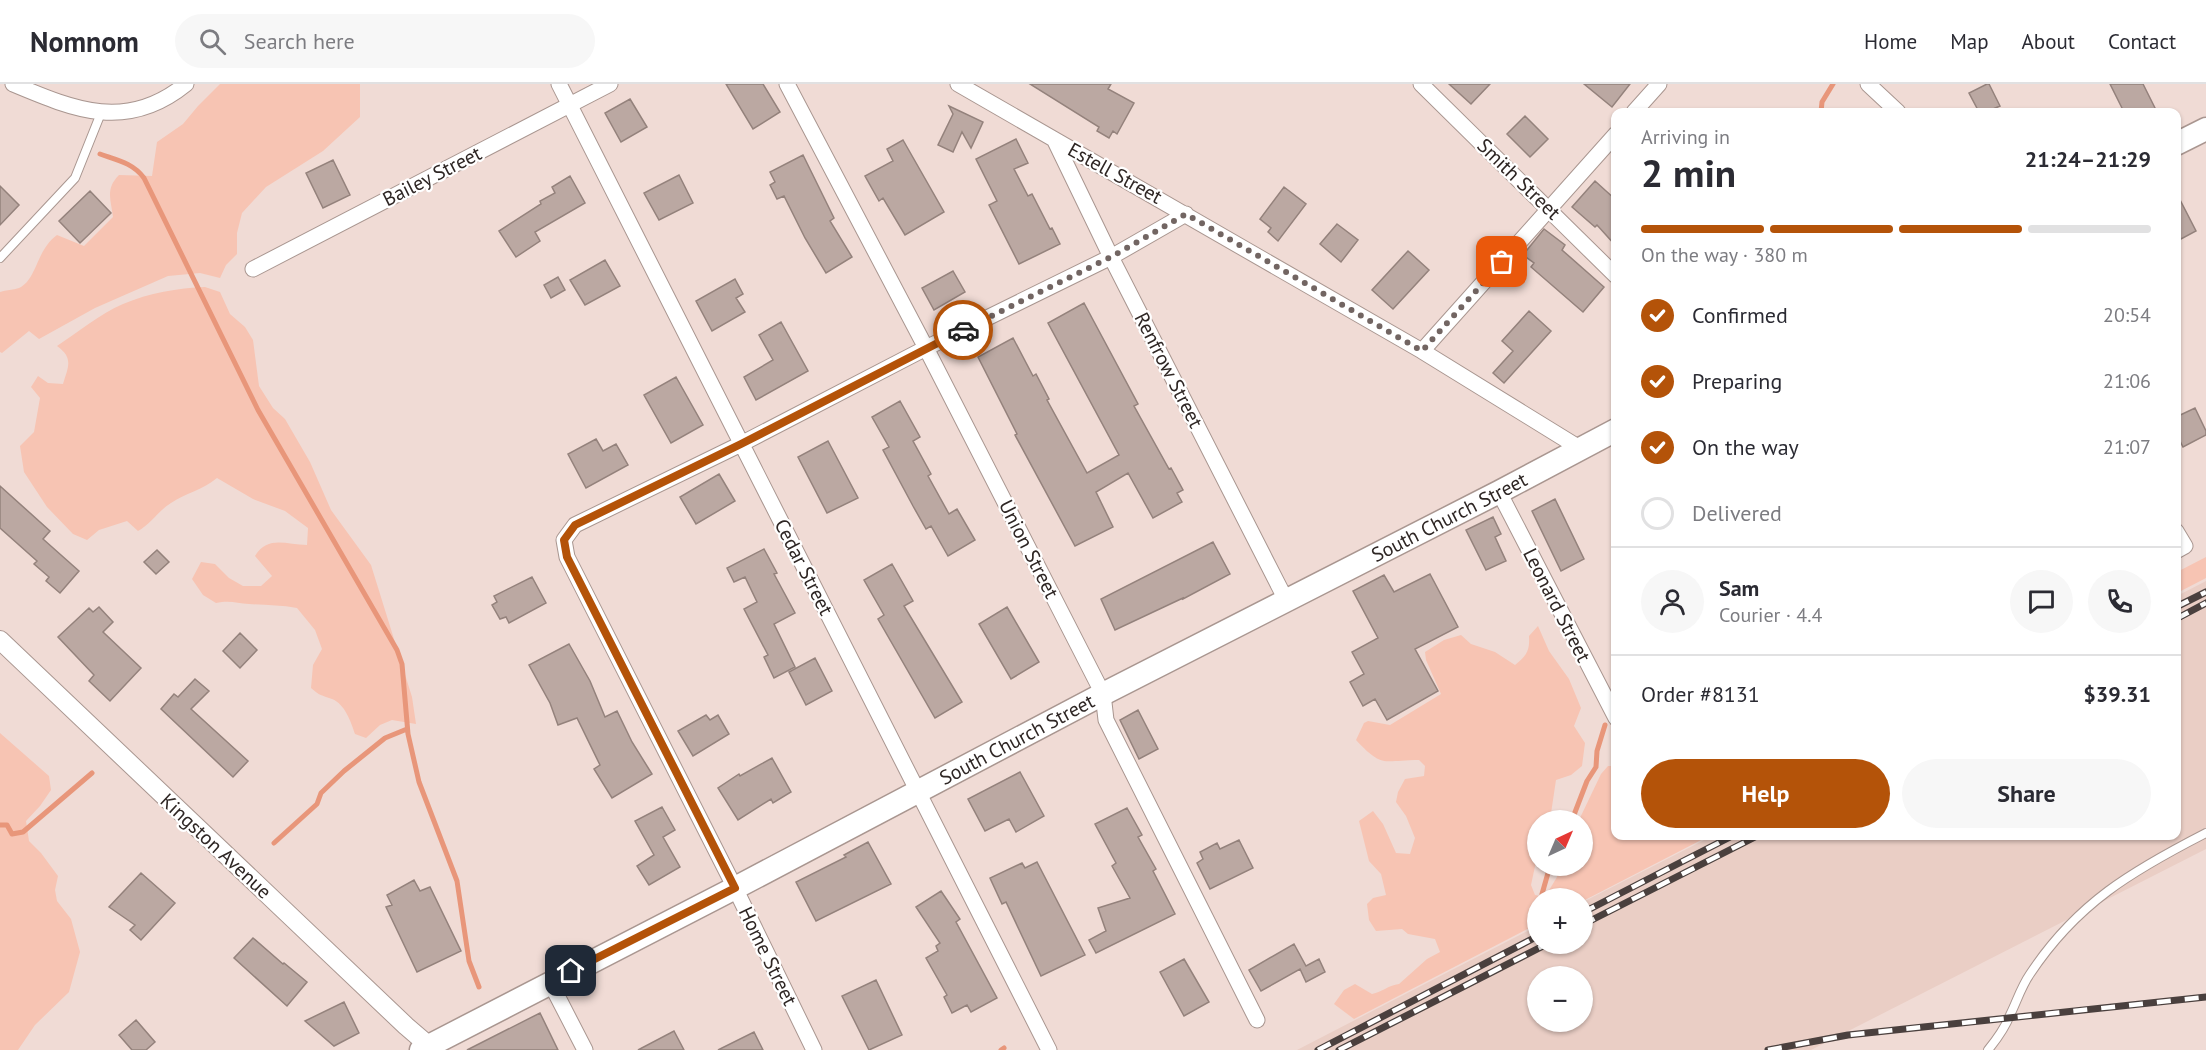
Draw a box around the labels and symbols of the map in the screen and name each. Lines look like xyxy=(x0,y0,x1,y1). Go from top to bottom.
street label: Smith Street xyxy=(1472,133,1566,225)
street label: Estell Street xyxy=(1063,136,1167,210)
street label: Bailey Street xyxy=(378,140,486,212)
pin xyxy=(1476,236,1527,287)
courier xyxy=(933,300,993,360)
street label: Renfrow Street xyxy=(1129,308,1209,432)
street label: South Church Street xyxy=(1367,466,1532,568)
street label: Union Street xyxy=(993,495,1065,603)
street label: Cedar Street xyxy=(769,514,839,620)
street label: Leonard Street xyxy=(1517,544,1597,667)
street label: South Church Street xyxy=(935,688,1099,791)
street label: Kingston Avenue xyxy=(155,788,277,904)
north arrow xyxy=(1527,810,1593,876)
street label: Home Street xyxy=(733,902,803,1010)
pin xyxy=(545,945,596,996)

